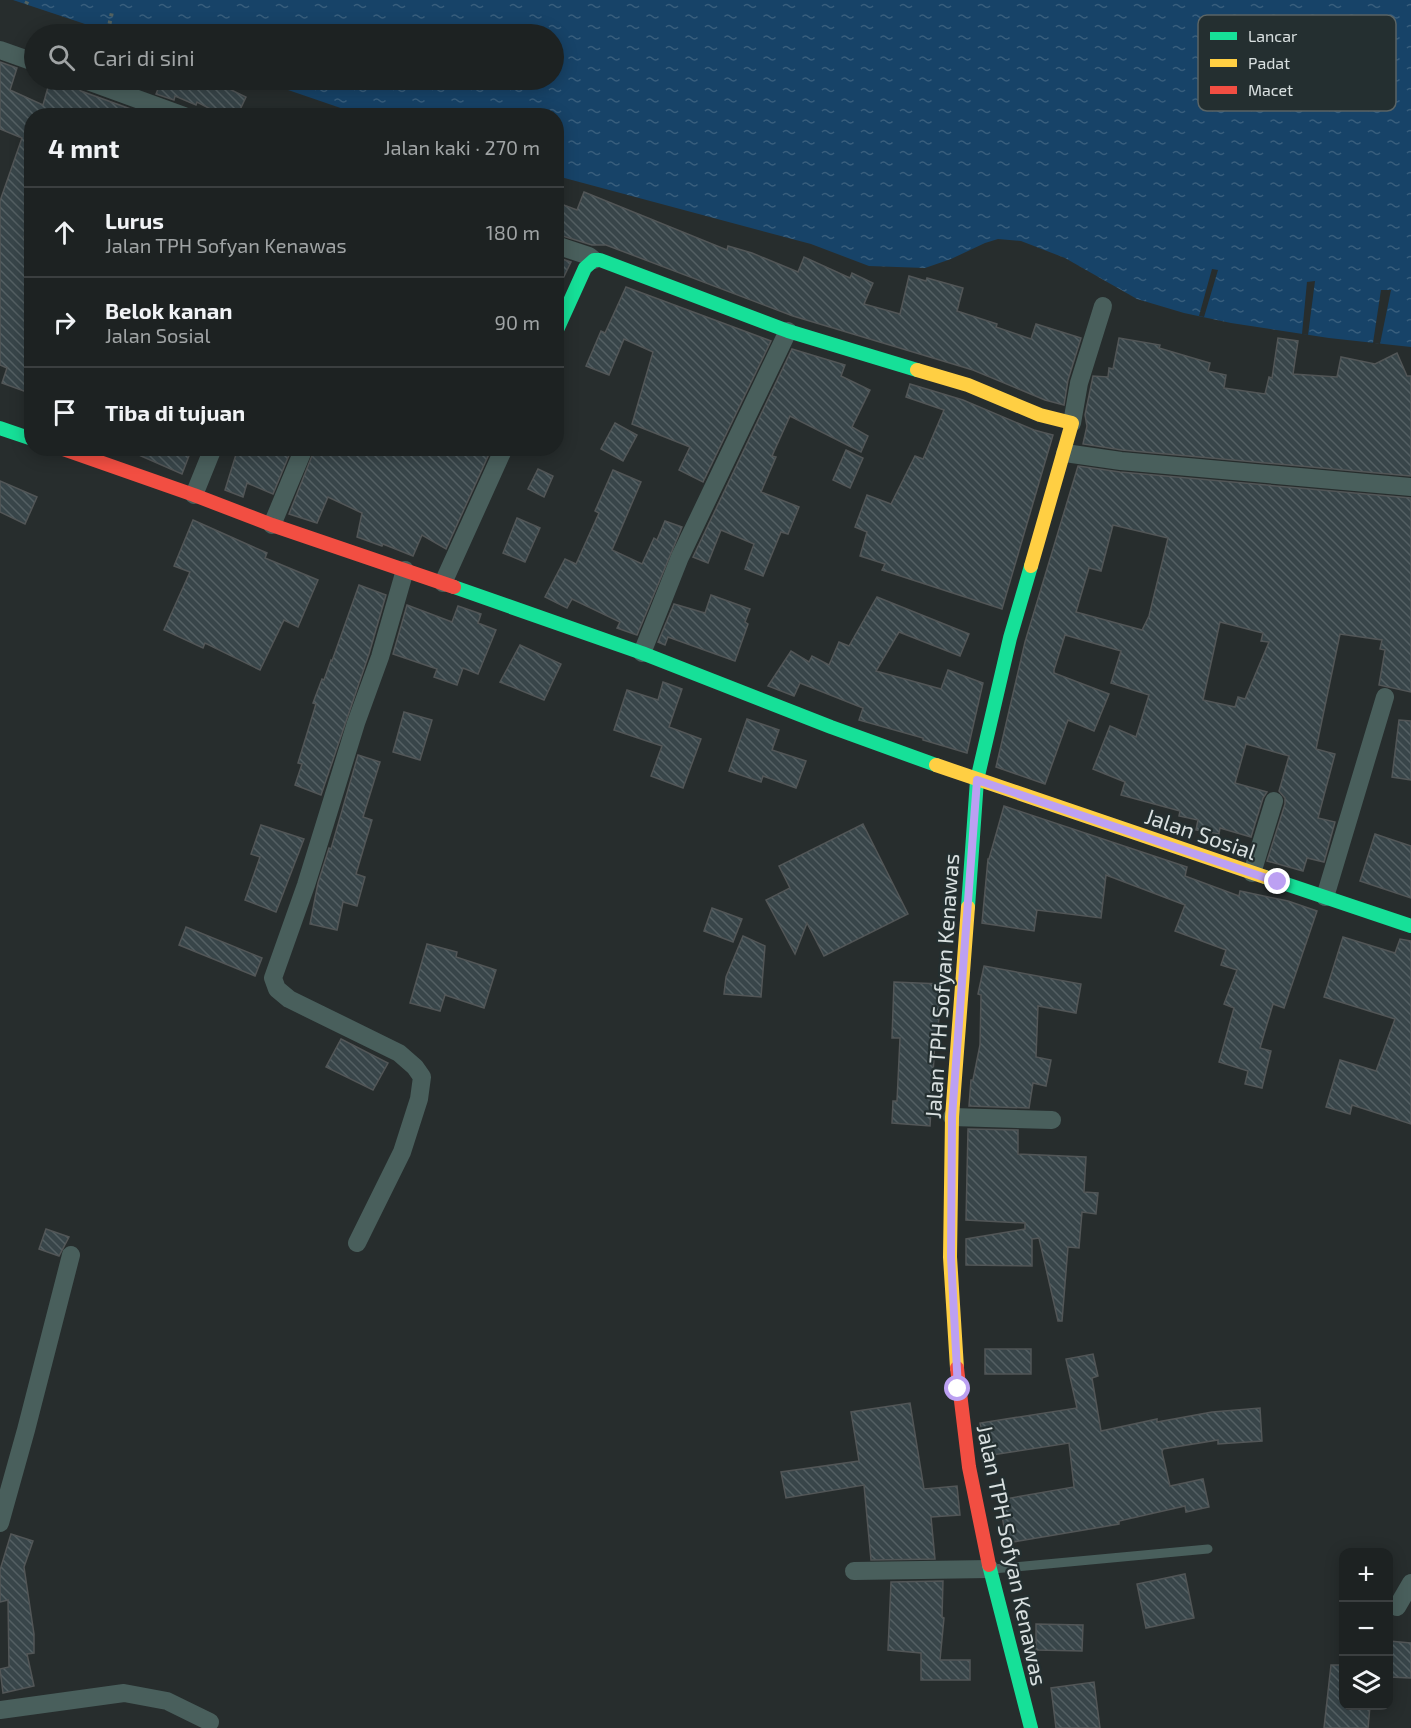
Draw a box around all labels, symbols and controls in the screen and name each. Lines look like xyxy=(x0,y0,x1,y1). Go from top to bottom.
legend xyxy=(1198,15,1396,111)
search box xyxy=(24,24,564,90)
text: Lancar xyxy=(1248,26,1298,45)
icon: search xyxy=(45,41,78,74)
text: Cari di sini xyxy=(93,44,195,70)
text: Padat xyxy=(1248,53,1290,72)
text: Macet xyxy=(1248,80,1293,99)
text: 4 mnt xyxy=(48,132,119,163)
text: Jalan kaki · 270 m xyxy=(384,135,540,159)
text: Lurus xyxy=(105,207,164,233)
icon: ahead xyxy=(48,216,81,249)
text: 180 m xyxy=(486,220,540,244)
text: Jalan TPH Sofyan Kenawas xyxy=(105,233,347,257)
text: Belok kanan xyxy=(105,297,232,323)
icon: right xyxy=(48,306,81,339)
text: 90 m xyxy=(495,310,540,334)
text: Jalan Sosial xyxy=(105,323,210,347)
icon: arrive xyxy=(48,396,81,429)
text: Tiba di tujuan xyxy=(105,399,245,425)
street label: Jalan Sosial xyxy=(1142,802,1260,864)
street label: Jalan TPH Sofyan Kenawas xyxy=(919,852,963,1120)
route end xyxy=(1264,868,1290,894)
route start xyxy=(944,1375,970,1401)
street label: Jalan TPH Sofyan Kenawas xyxy=(973,1422,1053,1688)
map controls xyxy=(1339,1548,1393,1710)
button: + xyxy=(1339,1548,1393,1602)
button: − xyxy=(1339,1602,1393,1656)
button: layers xyxy=(1339,1656,1393,1710)

